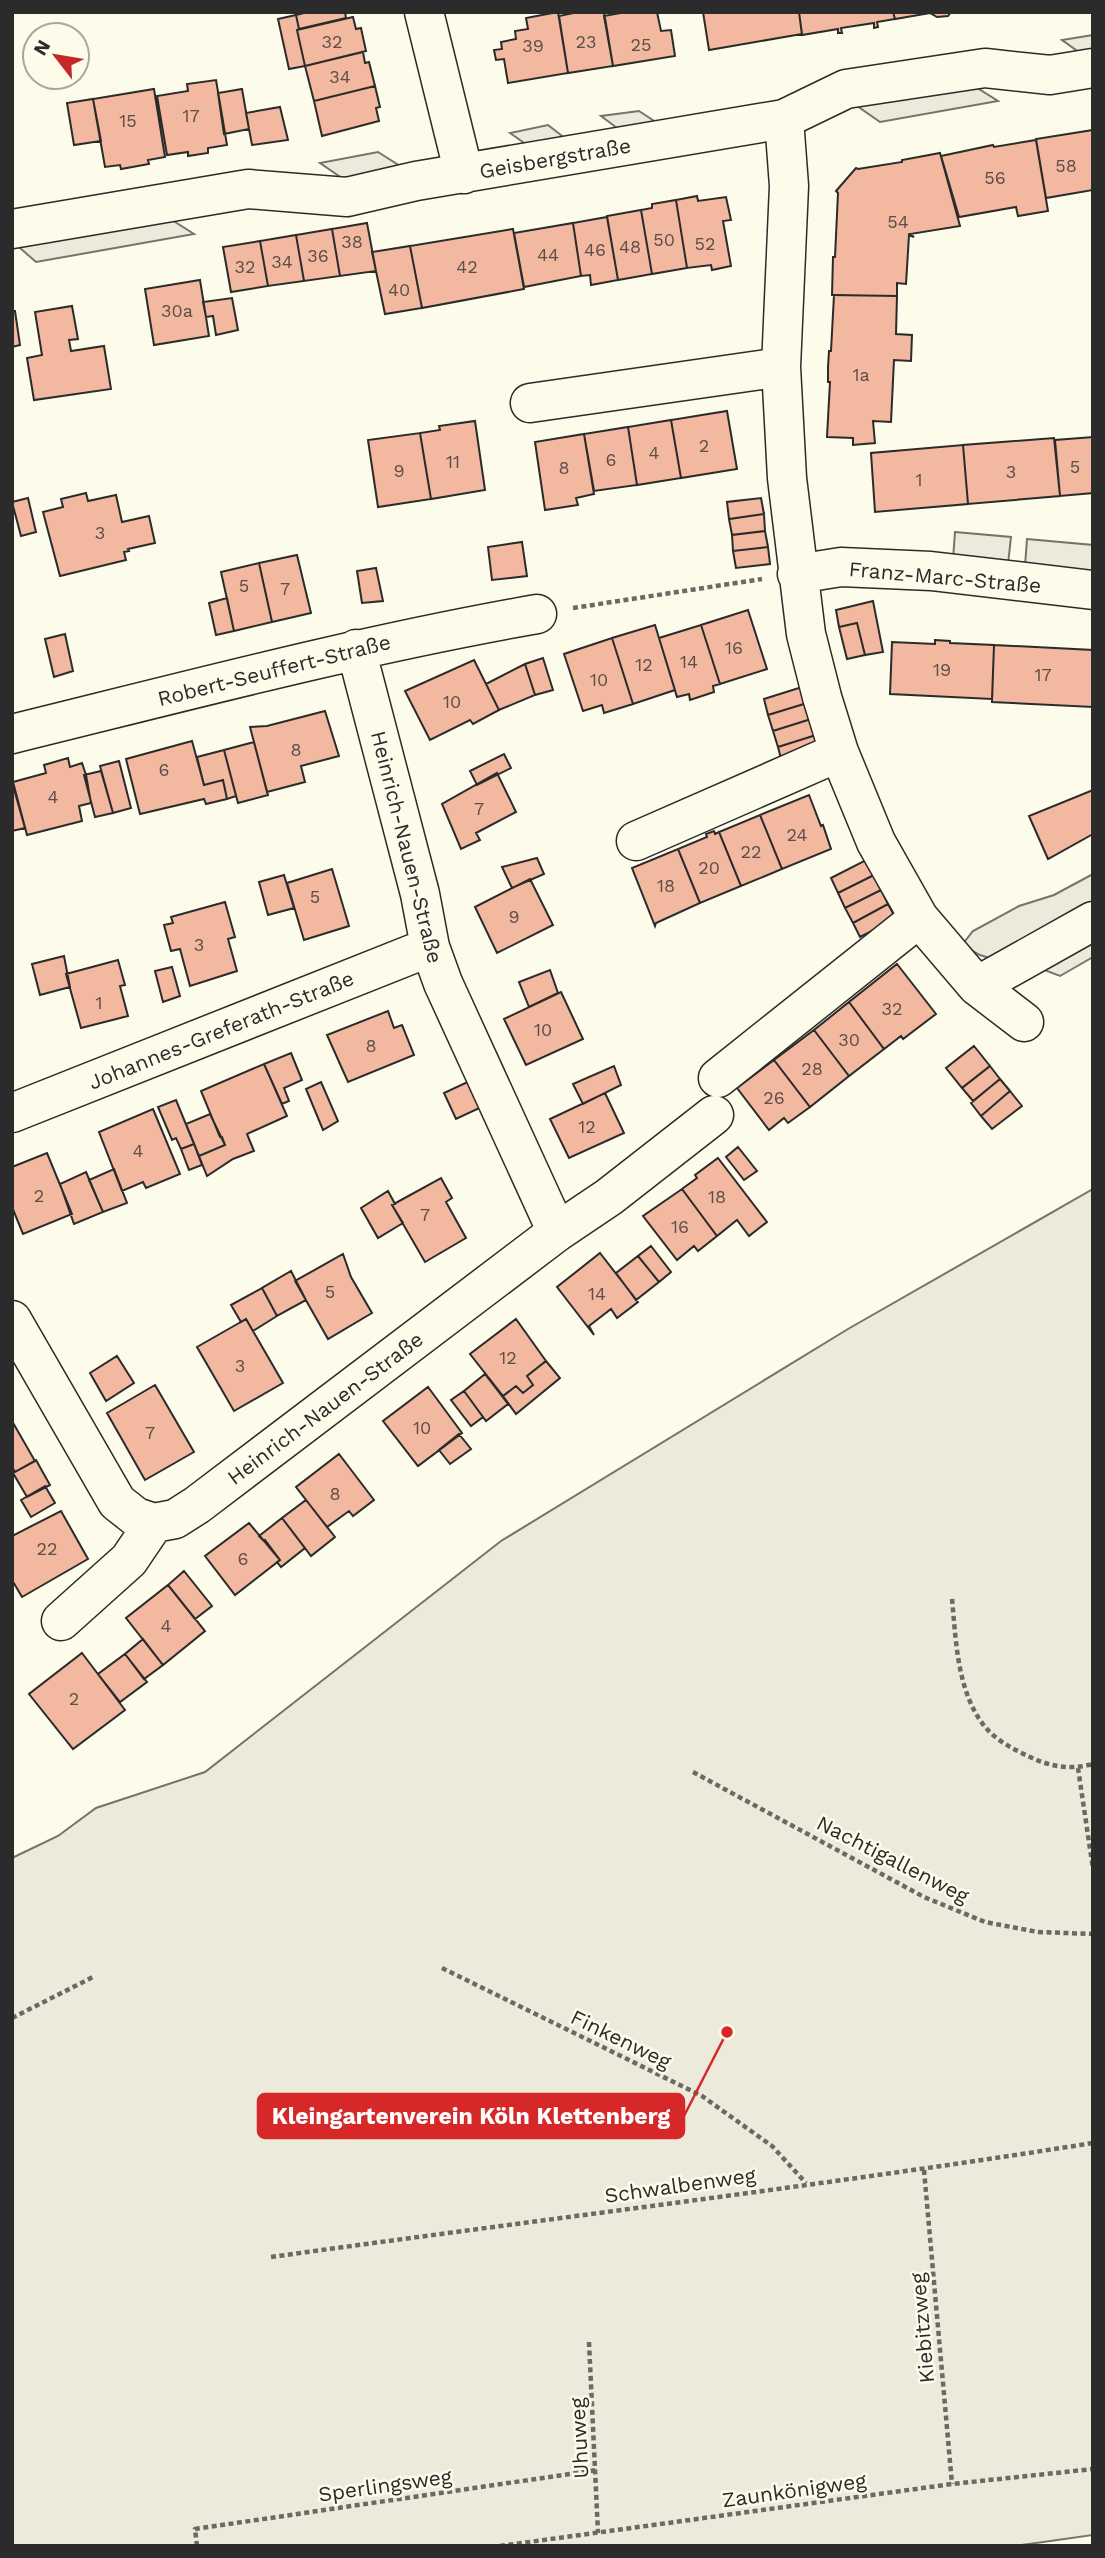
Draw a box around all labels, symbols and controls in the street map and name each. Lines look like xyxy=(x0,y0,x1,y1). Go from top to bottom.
north arrow xyxy=(21,21,91,91)
house number: 32 xyxy=(322,31,343,52)
house number: 23 xyxy=(576,31,597,52)
house number: 25 xyxy=(631,34,651,55)
house number: 39 xyxy=(522,35,544,56)
text: N xyxy=(28,36,55,59)
house number: 34 xyxy=(329,66,351,87)
house number: 17 xyxy=(182,105,200,126)
house number: 15 xyxy=(119,110,137,131)
street label: Geisbergstraße xyxy=(477,132,633,184)
house number: 58 xyxy=(1055,155,1077,176)
house number: 56 xyxy=(984,167,1006,188)
house number: 54 xyxy=(887,211,909,232)
house number: 50 xyxy=(653,229,675,250)
house number: 38 xyxy=(341,231,363,252)
house number: 52 xyxy=(695,233,715,254)
house number: 48 xyxy=(619,236,641,257)
house number: 46 xyxy=(584,239,606,260)
house number: 44 xyxy=(537,244,559,265)
house number: 36 xyxy=(307,245,329,266)
house number: 34 xyxy=(271,251,293,272)
house number: 32 xyxy=(235,256,256,277)
house number: 42 xyxy=(456,256,478,277)
house number: 40 xyxy=(388,279,410,300)
house number: 30a xyxy=(161,300,193,321)
house number: 1a xyxy=(852,364,870,385)
house number: 2 xyxy=(699,435,709,456)
house number: 4 xyxy=(649,442,660,463)
house number: 6 xyxy=(606,449,616,470)
house number: 11 xyxy=(446,451,460,472)
house number: 5 xyxy=(1070,456,1080,477)
house number: 8 xyxy=(558,457,570,478)
house number: 9 xyxy=(393,460,405,481)
house number: 3 xyxy=(1006,461,1016,482)
house number: 1 xyxy=(915,469,923,490)
house number: 3 xyxy=(95,522,105,543)
street label: Franz-Marc-Straße xyxy=(848,556,1042,598)
house number: 5 xyxy=(239,575,249,596)
house number: 7 xyxy=(280,578,290,599)
street label: Robert-Seuffert-Straße xyxy=(155,629,393,711)
house number: 16 xyxy=(725,637,743,658)
house number: 14 xyxy=(680,651,698,672)
house number: 12 xyxy=(635,654,653,675)
house number: 19 xyxy=(933,659,951,680)
house number: 17 xyxy=(1034,664,1052,685)
house number: 10 xyxy=(590,669,608,690)
house number: 10 xyxy=(443,691,461,712)
street label: Heinrich-Nauen-Straße xyxy=(366,728,448,966)
house number: 8 xyxy=(290,739,302,760)
house number: 6 xyxy=(159,759,169,780)
house number: 4 xyxy=(48,786,59,807)
house number: 7 xyxy=(474,798,484,819)
house number: 24 xyxy=(787,824,807,845)
house number: 22 xyxy=(741,841,762,862)
house number: 20 xyxy=(698,857,720,878)
house number: 18 xyxy=(657,875,675,896)
house number: 5 xyxy=(310,886,320,907)
house number: 9 xyxy=(508,906,520,927)
house number: 3 xyxy=(194,934,204,955)
street label: Johannes-Greferath-Straße xyxy=(85,965,357,1095)
house number: 1 xyxy=(95,992,103,1013)
house number: 32 xyxy=(882,998,903,1019)
house number: 10 xyxy=(534,1019,552,1040)
house number: 30 xyxy=(838,1029,860,1050)
house number: 8 xyxy=(365,1035,377,1056)
house number: 28 xyxy=(801,1058,823,1079)
house number: 26 xyxy=(763,1087,785,1108)
house number: 12 xyxy=(578,1116,596,1137)
house number: 4 xyxy=(133,1140,144,1161)
house number: 2 xyxy=(34,1185,44,1206)
house number: 18 xyxy=(708,1186,726,1207)
house number: 7 xyxy=(420,1204,430,1225)
house number: 16 xyxy=(671,1216,689,1237)
house number: 5 xyxy=(325,1281,335,1302)
house number: 14 xyxy=(588,1283,606,1304)
street label: Heinrich-Nauen-Straße xyxy=(222,1326,428,1490)
house number: 12 xyxy=(499,1347,517,1368)
house number: 3 xyxy=(235,1355,245,1376)
house number: 10 xyxy=(413,1417,431,1438)
house number: 7 xyxy=(145,1422,155,1443)
house number: 8 xyxy=(329,1483,341,1504)
house number: 22 xyxy=(37,1538,58,1559)
house number: 6 xyxy=(238,1548,248,1569)
house number: 4 xyxy=(161,1615,172,1636)
house number: 2 xyxy=(69,1688,79,1709)
street label: Nachtigallenweg xyxy=(813,1810,974,1909)
street label: Finkenweg xyxy=(567,2004,676,2074)
callout: Kleingartenverein Köln Klettenberg xyxy=(258,2094,684,2138)
text: Kleingartenverein Köln Klettenberg xyxy=(272,2103,670,2130)
street label: Schwalbenweg xyxy=(603,2162,758,2208)
street label: Kiebitzweg xyxy=(905,2271,939,2384)
street label: Uhuweg xyxy=(564,2396,594,2479)
street label: Sperlingsweg xyxy=(317,2463,454,2507)
street label: Zaunkönigweg xyxy=(720,2467,868,2512)

